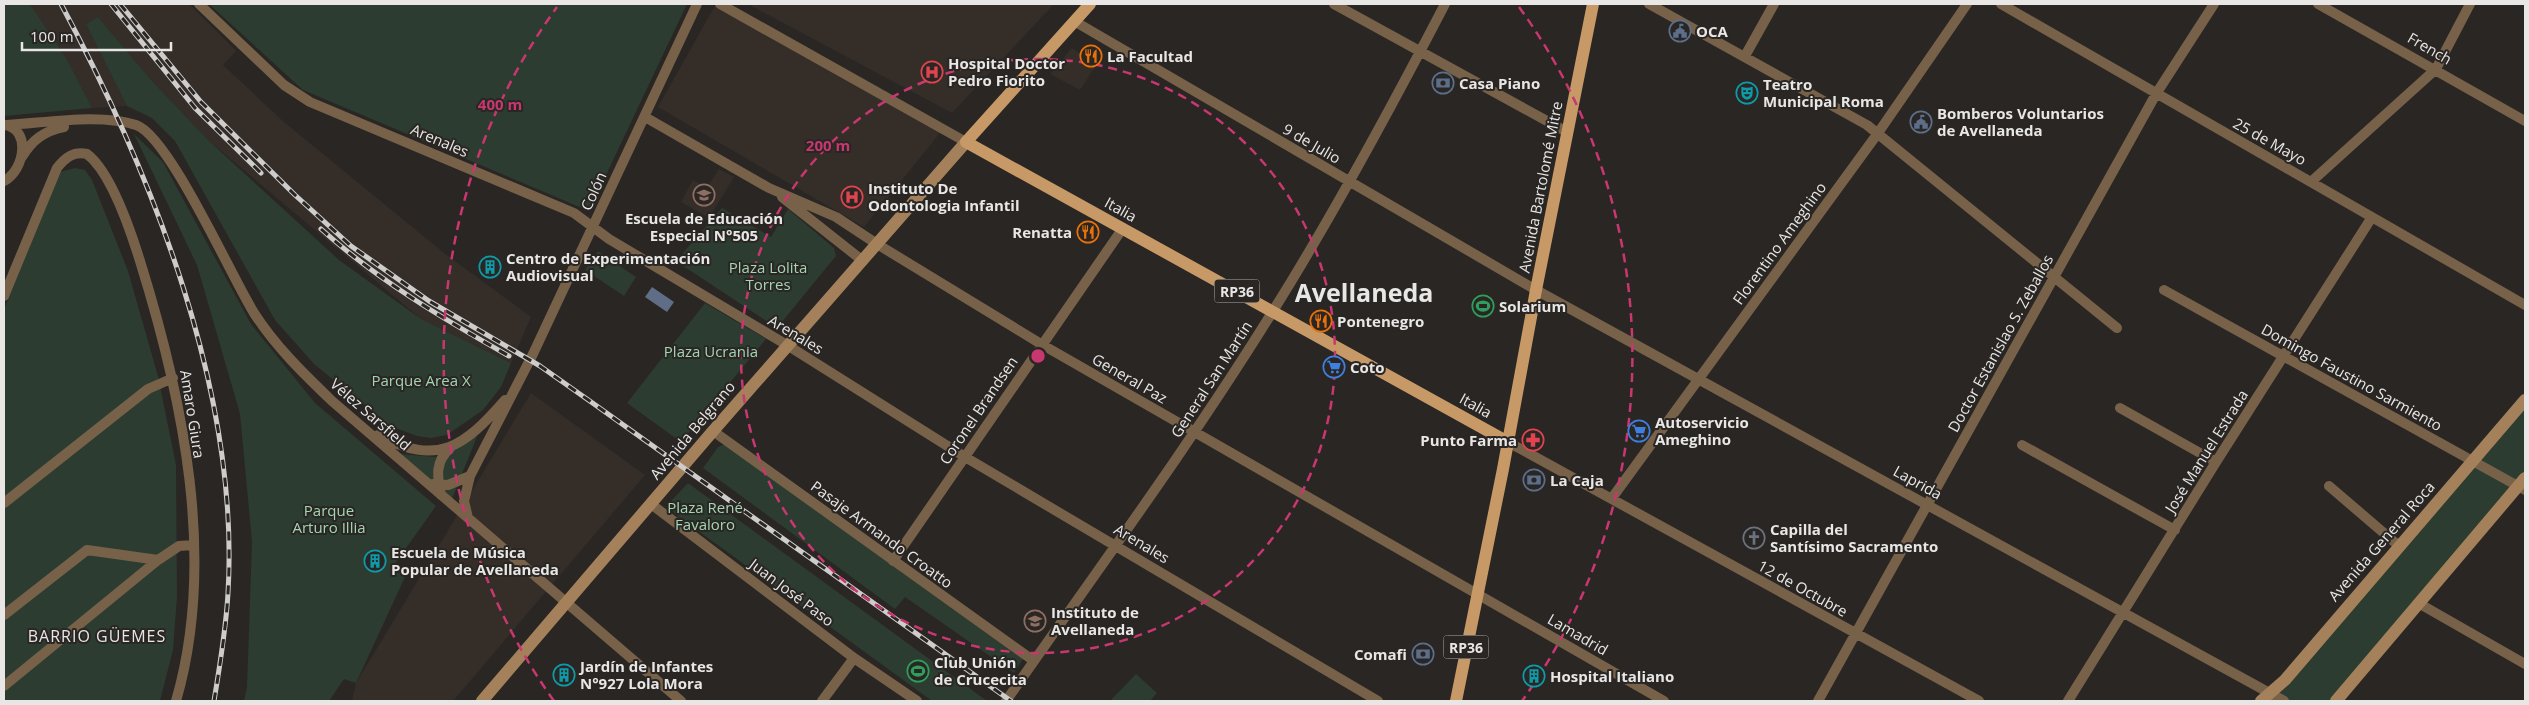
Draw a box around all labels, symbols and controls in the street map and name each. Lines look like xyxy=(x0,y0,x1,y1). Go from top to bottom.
public building icon: OCA xyxy=(1668,19,1692,43)
scale bar xyxy=(22,20,171,52)
place label: OCA xyxy=(1696,21,1728,41)
text: 100 m xyxy=(30,26,74,46)
street label: French xyxy=(2404,27,2456,69)
restaurant icon: La Facultad xyxy=(1079,44,1103,68)
place label: La Facultad xyxy=(1107,46,1193,66)
place label: Hospital Doctor Pedro Fiorito xyxy=(948,53,1065,90)
hospital icon: Hospital Doctor Pedro Fiorito xyxy=(920,60,944,84)
bank icon: Casa Piano xyxy=(1431,71,1455,95)
place label: Casa Piano xyxy=(1459,73,1540,93)
place label: Teatro Municipal Roma xyxy=(1763,74,1884,111)
theatre icon: Teatro Municipal Roma xyxy=(1735,81,1759,105)
text: 400 m xyxy=(478,94,522,114)
street label: Avenida Bartolomé Mitre xyxy=(1514,99,1566,275)
place label: Bomberos Voluntarios de Avellaneda xyxy=(1937,103,2104,140)
public building icon: Bomberos Voluntarios de Avellaneda xyxy=(1909,110,1933,134)
street label: 25 de Mayo xyxy=(2230,113,2310,169)
street label: 9 de Julio xyxy=(1279,118,1345,168)
street label: Arenales xyxy=(408,119,472,161)
text: 200 m xyxy=(806,135,850,155)
street label: Colón xyxy=(575,168,611,214)
place label: Instituto De Odontologia Infantil xyxy=(868,178,1019,215)
street label: Florentino Ameghino xyxy=(1728,178,1830,308)
school or university icon: Escuela de Educación Especial N°505 xyxy=(692,183,716,207)
hospital icon: Instituto De Odontologia Infantil xyxy=(840,185,864,209)
street label: Italia xyxy=(1101,192,1141,226)
place label: Escuela de Educación Especial N°505 xyxy=(625,208,783,245)
restaurant icon: Renatta xyxy=(1076,220,1100,244)
place label: Renatta xyxy=(1012,222,1072,242)
place label: Centro de Experimentación Audiovisual xyxy=(506,248,710,285)
street label: Doctor Estanislao S. Zeballos xyxy=(1943,251,2057,435)
building icon: Centro de Experimentación Audiovisual xyxy=(478,255,502,279)
park label: Plaza Lolita Torres xyxy=(729,257,807,294)
district label: Avellaneda xyxy=(1295,275,1433,309)
road number: RP36 xyxy=(1214,280,1260,302)
sports icon: Solarium xyxy=(1471,294,1495,318)
place label: Solarium xyxy=(1499,296,1566,316)
restaurant icon: Pontenegro xyxy=(1309,309,1333,333)
street label: Arenales xyxy=(765,310,827,358)
place label: Pontenegro xyxy=(1337,311,1424,331)
street label: General San Martín xyxy=(1166,317,1256,441)
street label: Domingo Faustino Sarmiento xyxy=(2258,319,2446,435)
park label: Plaza Ucrania xyxy=(664,341,758,361)
centre of rings xyxy=(1029,347,1047,365)
street label: General Paz xyxy=(1089,348,1171,408)
street label: Coronel Brandsen xyxy=(934,352,1022,468)
supermarket icon: Coto xyxy=(1322,355,1346,379)
place label: Coto xyxy=(1350,357,1385,377)
street label: Amaro Giura xyxy=(176,368,210,460)
park label: Parque Area X xyxy=(371,370,471,390)
street label: Vélez Sarsfield xyxy=(326,373,416,455)
street label: Avenida Belgrano xyxy=(645,377,739,483)
street label: José Manuel Estrada xyxy=(2159,386,2252,518)
street label: Italia xyxy=(1456,388,1496,422)
place label: Autoservicio Ameghino xyxy=(1655,412,1749,449)
supermarket icon: Autoservicio Ameghino xyxy=(1627,419,1651,443)
pharmacy icon: Punto Farma xyxy=(1521,428,1545,452)
place label: Punto Farma xyxy=(1420,430,1517,450)
street label: Laprida xyxy=(1890,460,1946,504)
bank icon: La Caja xyxy=(1522,468,1546,492)
place label: La Caja xyxy=(1550,470,1604,490)
street label: Pasaje Armando Croatto xyxy=(807,476,957,592)
street label: Avenida General Roca xyxy=(2323,477,2439,605)
park label: Plaza René Favaloro xyxy=(667,497,743,534)
park label: Parque Arturo Illia xyxy=(292,500,366,537)
street label: Arenales xyxy=(1111,519,1173,567)
place label: Capilla del Santísimo Sacramento xyxy=(1770,519,1938,556)
church icon: Capilla del Santísimo Sacramento xyxy=(1742,526,1766,550)
place label: Escuela de Música Popular de Avellaneda xyxy=(391,542,559,579)
building icon: Escuela de Música Popular de Avellaneda xyxy=(363,549,387,573)
street label: Juan José Paso xyxy=(744,553,838,630)
street label: 12 de Octubre xyxy=(1755,555,1851,621)
place label: Instituto de Avellaneda xyxy=(1051,602,1139,639)
school or university icon: Instituto de Avellaneda xyxy=(1023,609,1047,633)
street label: Lamadrid xyxy=(1544,609,1612,659)
district label: BARRIO GÜEMES xyxy=(28,625,166,647)
road number: RP36 xyxy=(1444,636,1488,659)
bank icon: Comafi xyxy=(1411,642,1435,666)
place label: Comafi xyxy=(1354,644,1407,664)
place label: Club Unión de Crucecita xyxy=(934,652,1027,689)
place label: Jardín de Infantes N°927 Lola Mora xyxy=(578,656,713,693)
sports icon: Club Unión de Crucecita xyxy=(906,659,930,683)
building icon: Jardín de Infantes N°927 Lola Mora xyxy=(552,663,576,687)
building icon: Hospital Italiano xyxy=(1522,664,1546,688)
place label: Hospital Italiano xyxy=(1550,666,1674,686)

